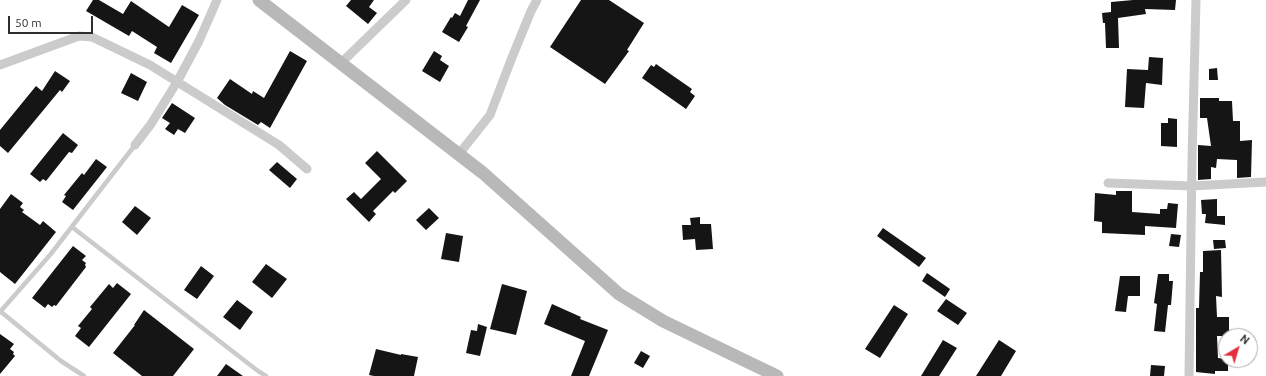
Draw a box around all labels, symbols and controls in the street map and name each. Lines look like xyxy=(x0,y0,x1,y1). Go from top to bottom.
scale bar xyxy=(10,8,95,34)
text: 50 m xyxy=(15,16,42,29)
north arrow xyxy=(1218,328,1258,368)
text: N xyxy=(1238,332,1252,347)

